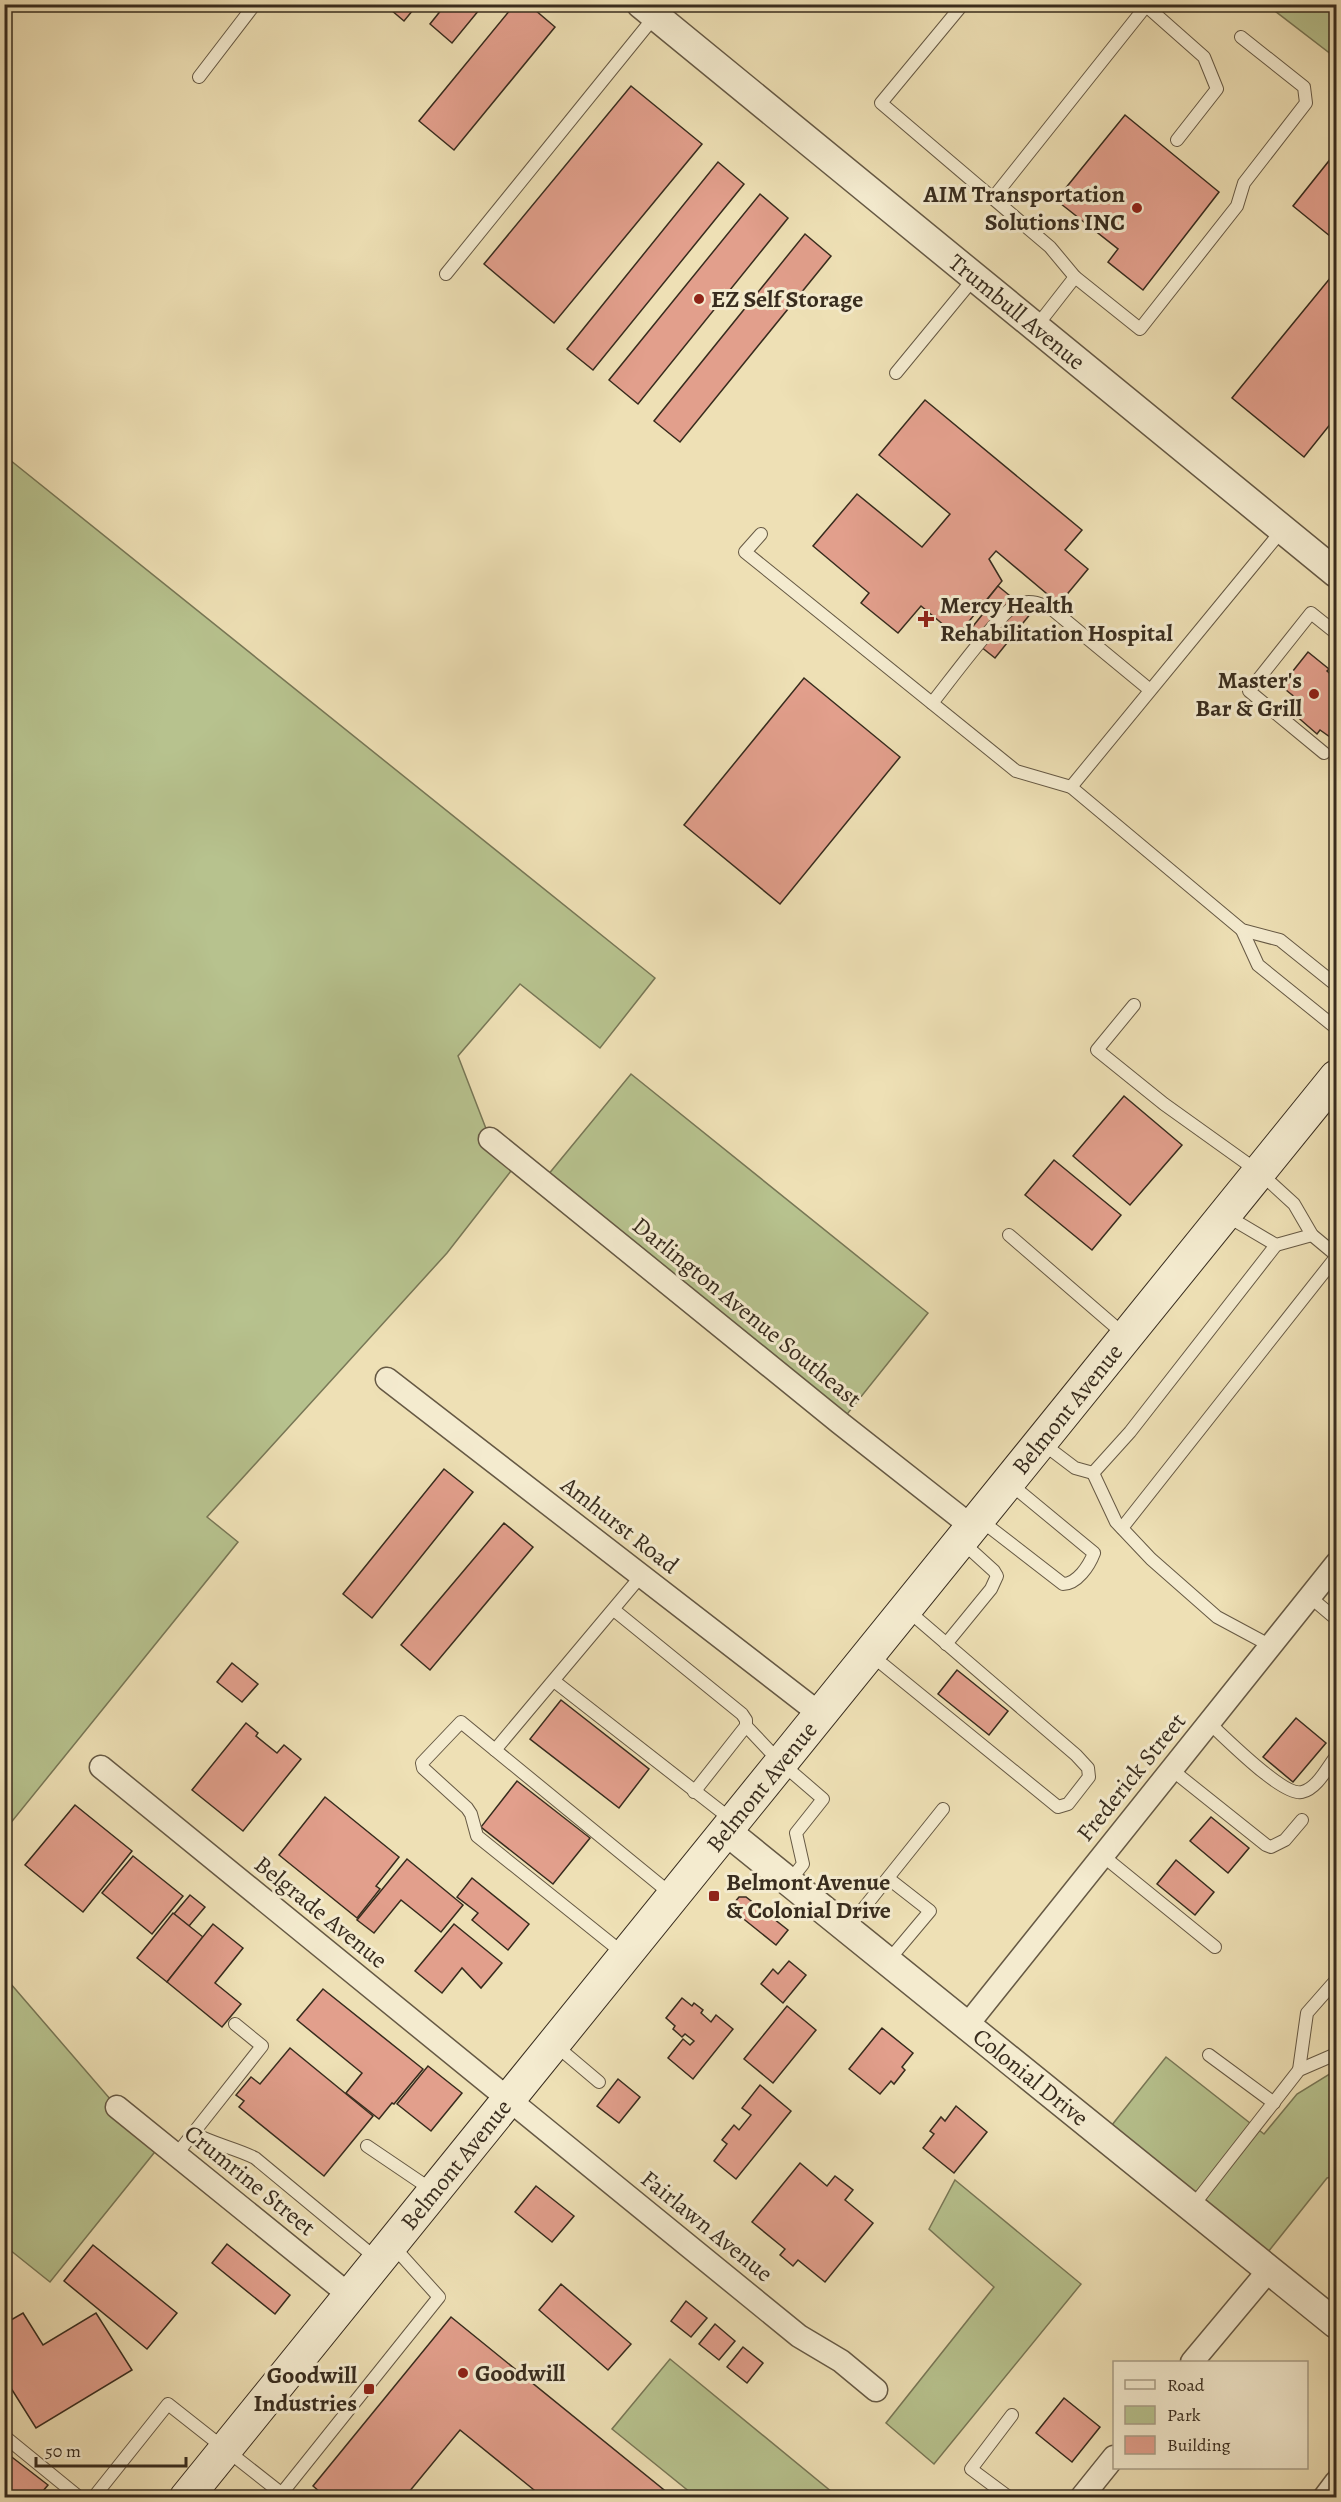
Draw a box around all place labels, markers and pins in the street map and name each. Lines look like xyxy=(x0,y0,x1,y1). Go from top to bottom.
place label: AIM Transportation Solutions INC xyxy=(923,178,1126,238)
marker: AIM Transportation Solutions INC xyxy=(1130,201,1144,215)
place label: EZ Self Storage xyxy=(711,283,863,315)
marker: EZ Self Storage xyxy=(692,292,706,306)
place label: Mercy Health Rehabilitation Hospital xyxy=(940,589,1174,649)
marker: Mercy Health Rehabilitation Hospital xyxy=(917,610,935,628)
place label: Master's Bar & Grill xyxy=(1195,664,1303,724)
marker: Master's Bar & Grill xyxy=(1307,687,1321,701)
place label: Belmont Avenue & Colonial Drive xyxy=(726,1866,891,1926)
marker: Belmont Avenue & Colonial Drive xyxy=(707,1889,721,1903)
place label: Goodwill xyxy=(475,2357,566,2389)
place label: Goodwill Industries xyxy=(253,2359,358,2419)
marker: Goodwill xyxy=(456,2366,470,2380)
marker: Goodwill Industries xyxy=(362,2382,376,2396)

